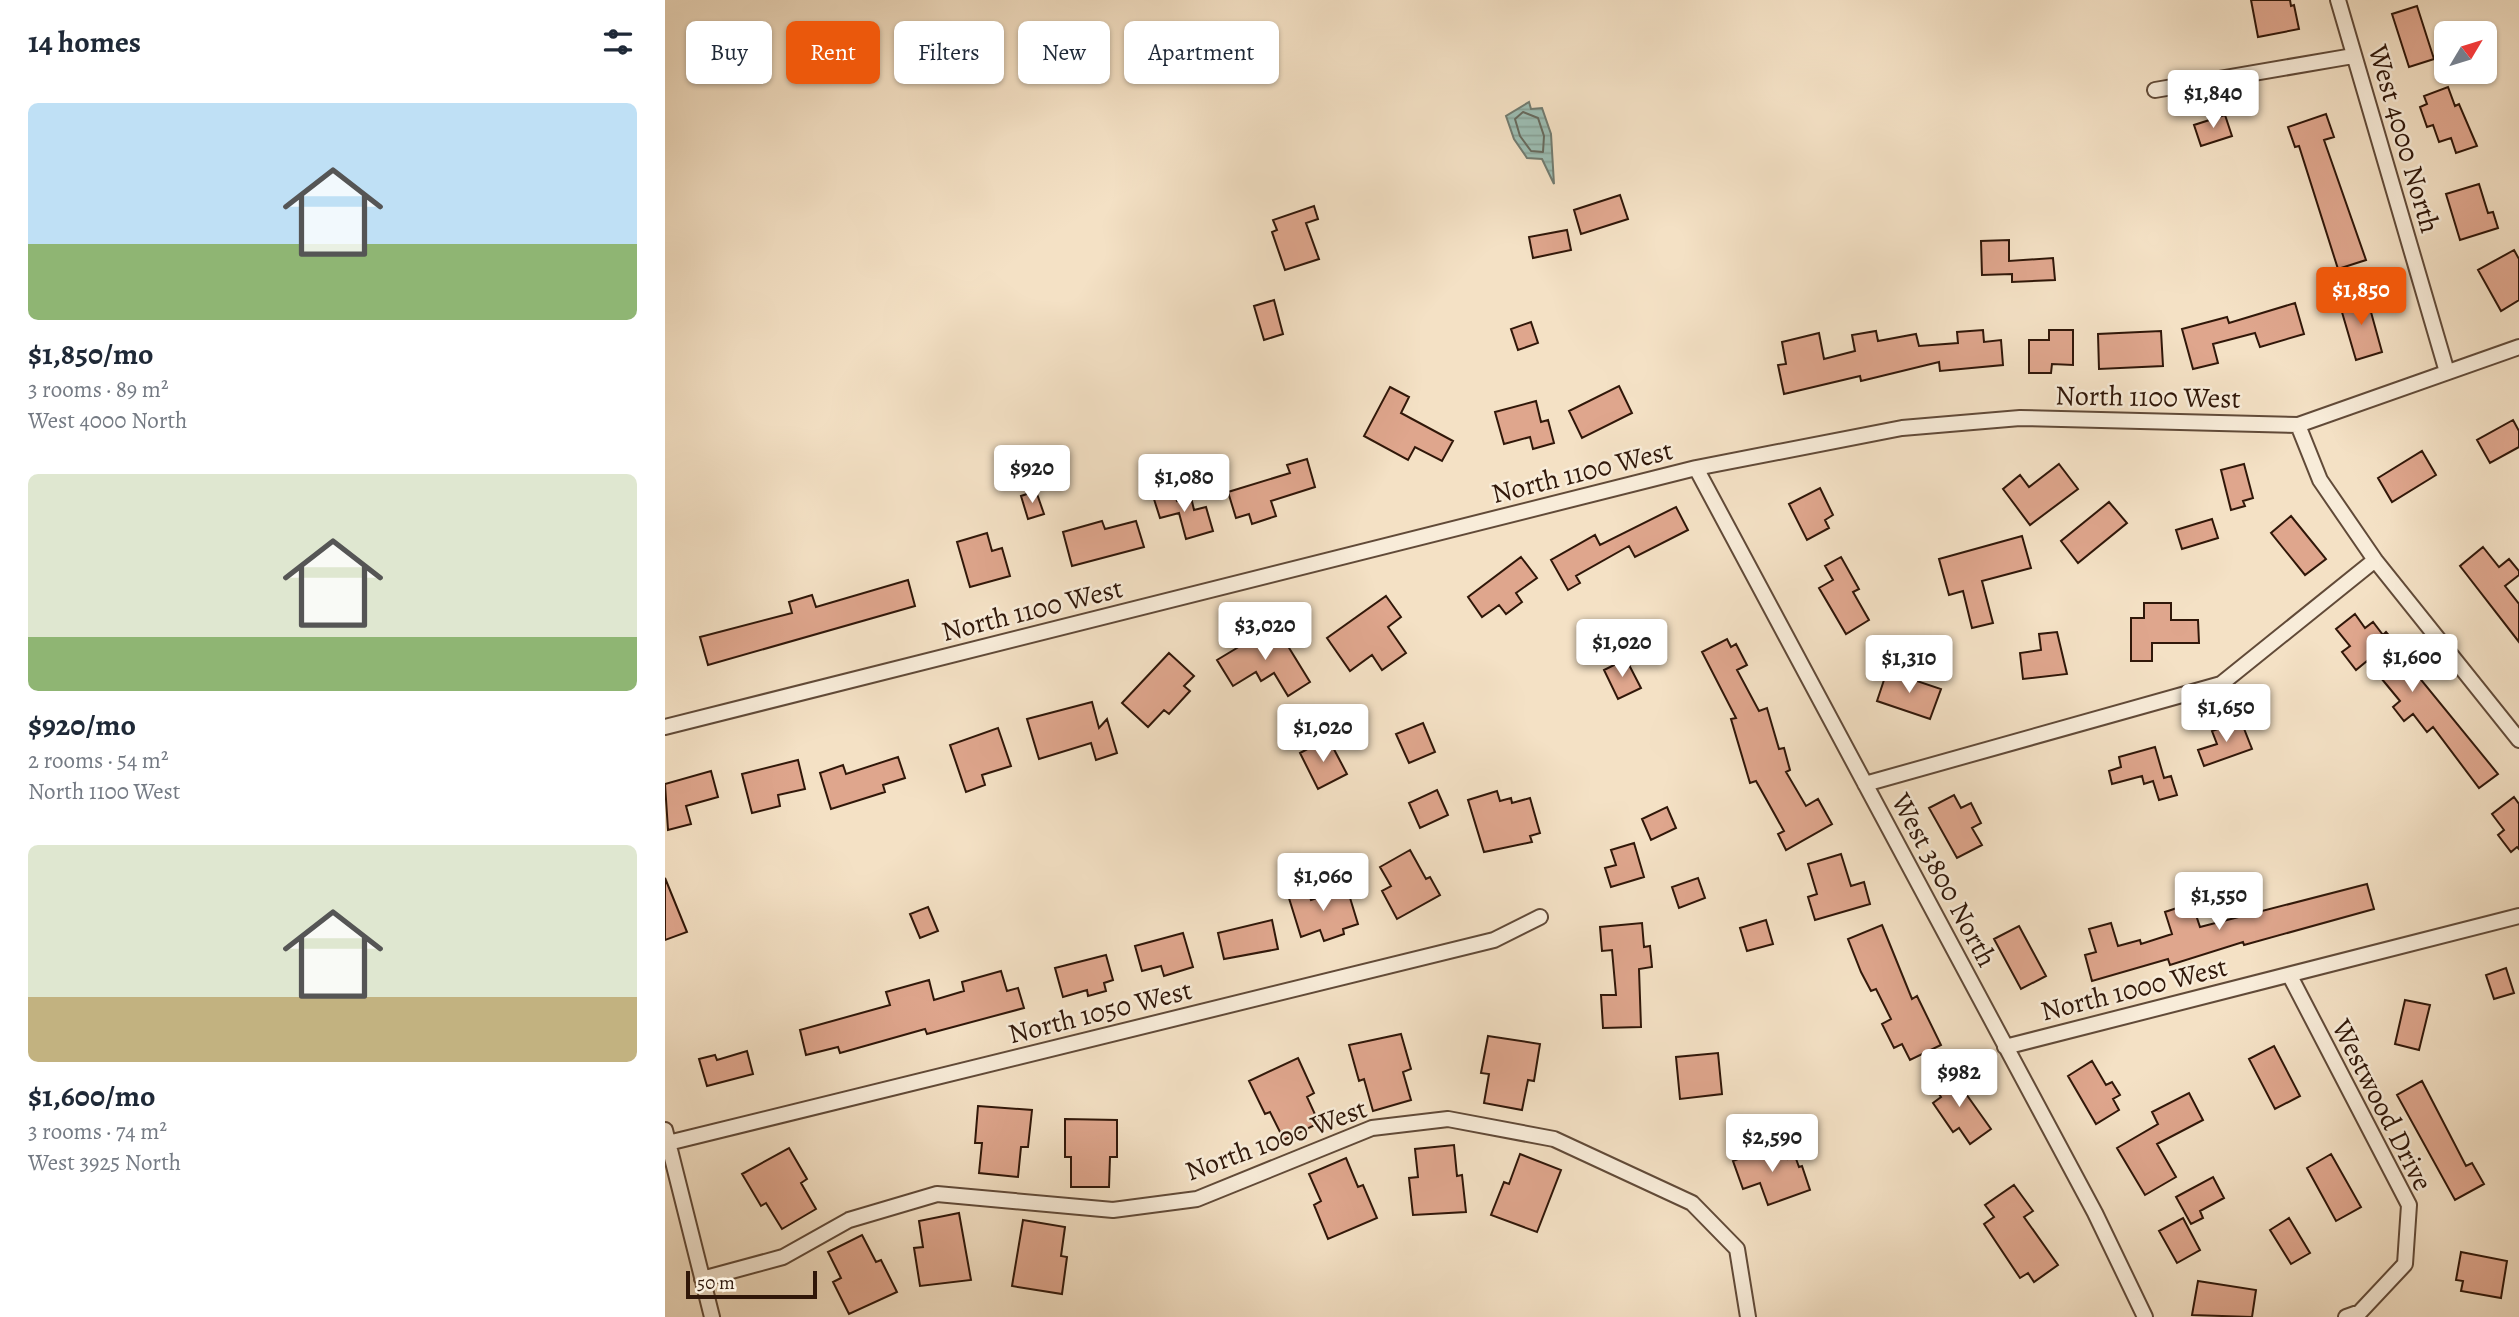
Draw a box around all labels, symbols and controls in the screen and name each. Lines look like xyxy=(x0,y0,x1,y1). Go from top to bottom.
chip: Buy xyxy=(686,21,772,84)
chip: Rent xyxy=(786,21,880,84)
chip: Filters xyxy=(894,21,1004,84)
chip: New xyxy=(1018,21,1110,84)
chip: Apartment xyxy=(1124,21,1279,84)
north arrow xyxy=(2434,21,2497,84)
map controls xyxy=(2434,21,2497,84)
text: 14 homes xyxy=(28,22,141,62)
icon: filters xyxy=(599,23,637,61)
street label: West 4000 North xyxy=(2359,40,2449,238)
pin: $1,840 xyxy=(2156,71,2270,130)
text: $1,840 xyxy=(2184,77,2242,108)
icon: home xyxy=(270,149,396,275)
pin: $1,850 xyxy=(2304,268,2418,327)
text: $1,850 xyxy=(2332,274,2390,305)
text: $1,850/mo xyxy=(28,334,154,374)
text: 3 rooms · 89 m² xyxy=(28,374,169,405)
street label: North 1100 West xyxy=(2055,376,2241,418)
text: West 4000 North xyxy=(28,405,187,436)
street label: North 1100 West xyxy=(1487,431,1677,513)
pin: $920 xyxy=(991,446,1073,505)
text: $920 xyxy=(1010,452,1054,483)
pin: $1,080 xyxy=(1127,454,1241,514)
text: $1,080 xyxy=(1154,461,1214,492)
icon: home xyxy=(270,520,396,646)
street label: North 1100 West xyxy=(937,569,1127,651)
pin: $3,020 xyxy=(1208,602,1322,662)
text: $3,020 xyxy=(1234,609,1296,640)
pin: $1,020 xyxy=(1565,620,1679,679)
text: $1,020 xyxy=(1592,626,1652,657)
pin: $1,600 xyxy=(2355,634,2469,694)
pin: $1,310 xyxy=(1852,636,1966,695)
text: $1,600 xyxy=(2382,641,2442,672)
text: $1,310 xyxy=(1882,642,1936,673)
pin: $1,650 xyxy=(2169,684,2283,744)
text: $1,650 xyxy=(2197,691,2255,722)
pin: $1,020 xyxy=(1266,704,1380,764)
text: $920/mo xyxy=(28,705,136,745)
text: $1,020 xyxy=(1293,711,1353,742)
text: 2 rooms · 54 m² xyxy=(28,745,169,776)
text: North 1100 West xyxy=(28,776,180,807)
street label: West 3800 North xyxy=(1882,786,2006,974)
pin: $1,060 xyxy=(1266,853,1380,913)
text: $1,060 xyxy=(1293,860,1353,891)
pin: $1,550 xyxy=(2162,872,2276,932)
text: $1,550 xyxy=(2191,879,2247,910)
icon: home xyxy=(270,891,396,1017)
street label: North 1000 West xyxy=(2037,947,2231,1031)
street label: North 1050 West xyxy=(1004,971,1196,1053)
street label: Westwood Drive xyxy=(2322,1012,2442,1197)
pin: $982 xyxy=(1918,1050,2000,1109)
text: $982 xyxy=(1937,1056,1981,1087)
text: $1,600/mo xyxy=(28,1076,155,1116)
street label: North 1000 West xyxy=(1180,1089,1372,1191)
pin: $2,590 xyxy=(1715,1114,1829,1174)
text: 3 rooms · 74 m² xyxy=(28,1116,167,1147)
text: $2,590 xyxy=(1742,1121,1802,1152)
text: West 3925 North xyxy=(28,1147,181,1178)
scale bar xyxy=(686,1268,817,1300)
text: 50 m xyxy=(697,1270,735,1296)

